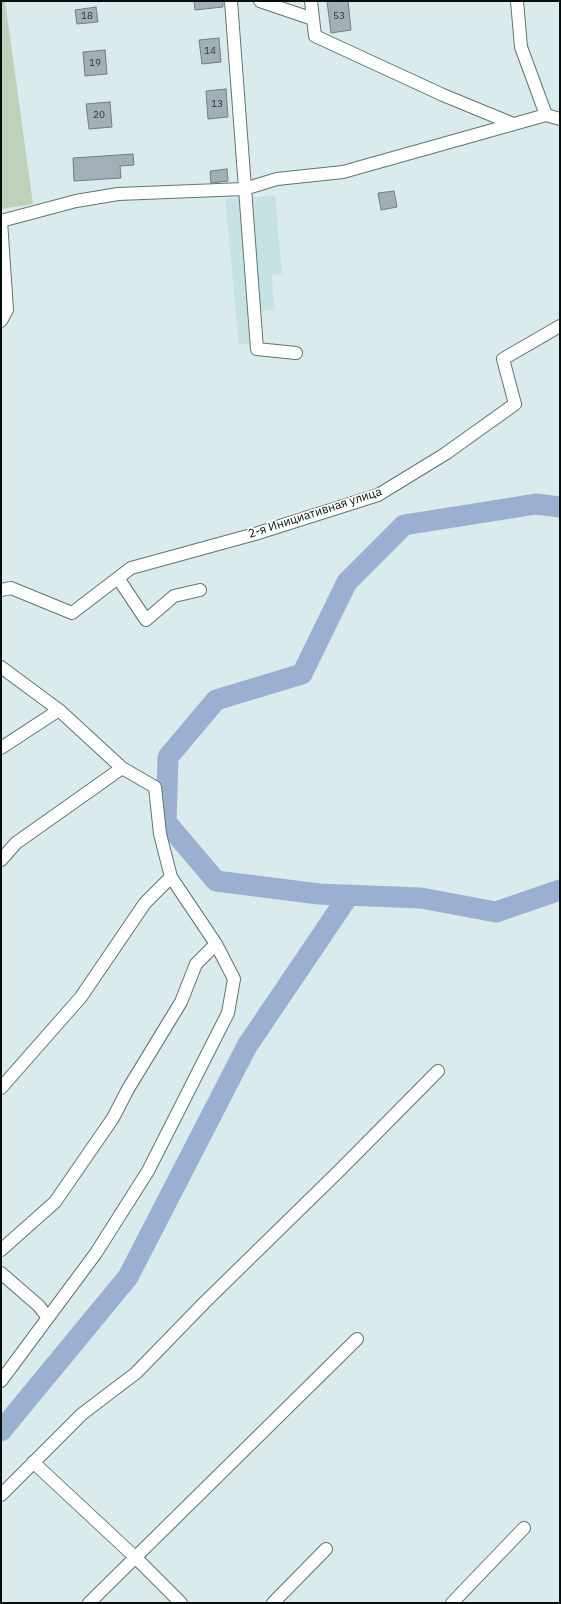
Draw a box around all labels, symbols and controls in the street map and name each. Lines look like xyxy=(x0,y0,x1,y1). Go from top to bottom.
house number: 18 xyxy=(81,10,93,22)
house number: 53 xyxy=(333,10,345,22)
house number: 14 xyxy=(204,45,216,57)
house number: 19 xyxy=(89,57,101,69)
house number: 13 xyxy=(211,98,223,110)
house number: 20 xyxy=(93,109,105,121)
street label: 2-я Инициативная улица xyxy=(246,485,384,541)

